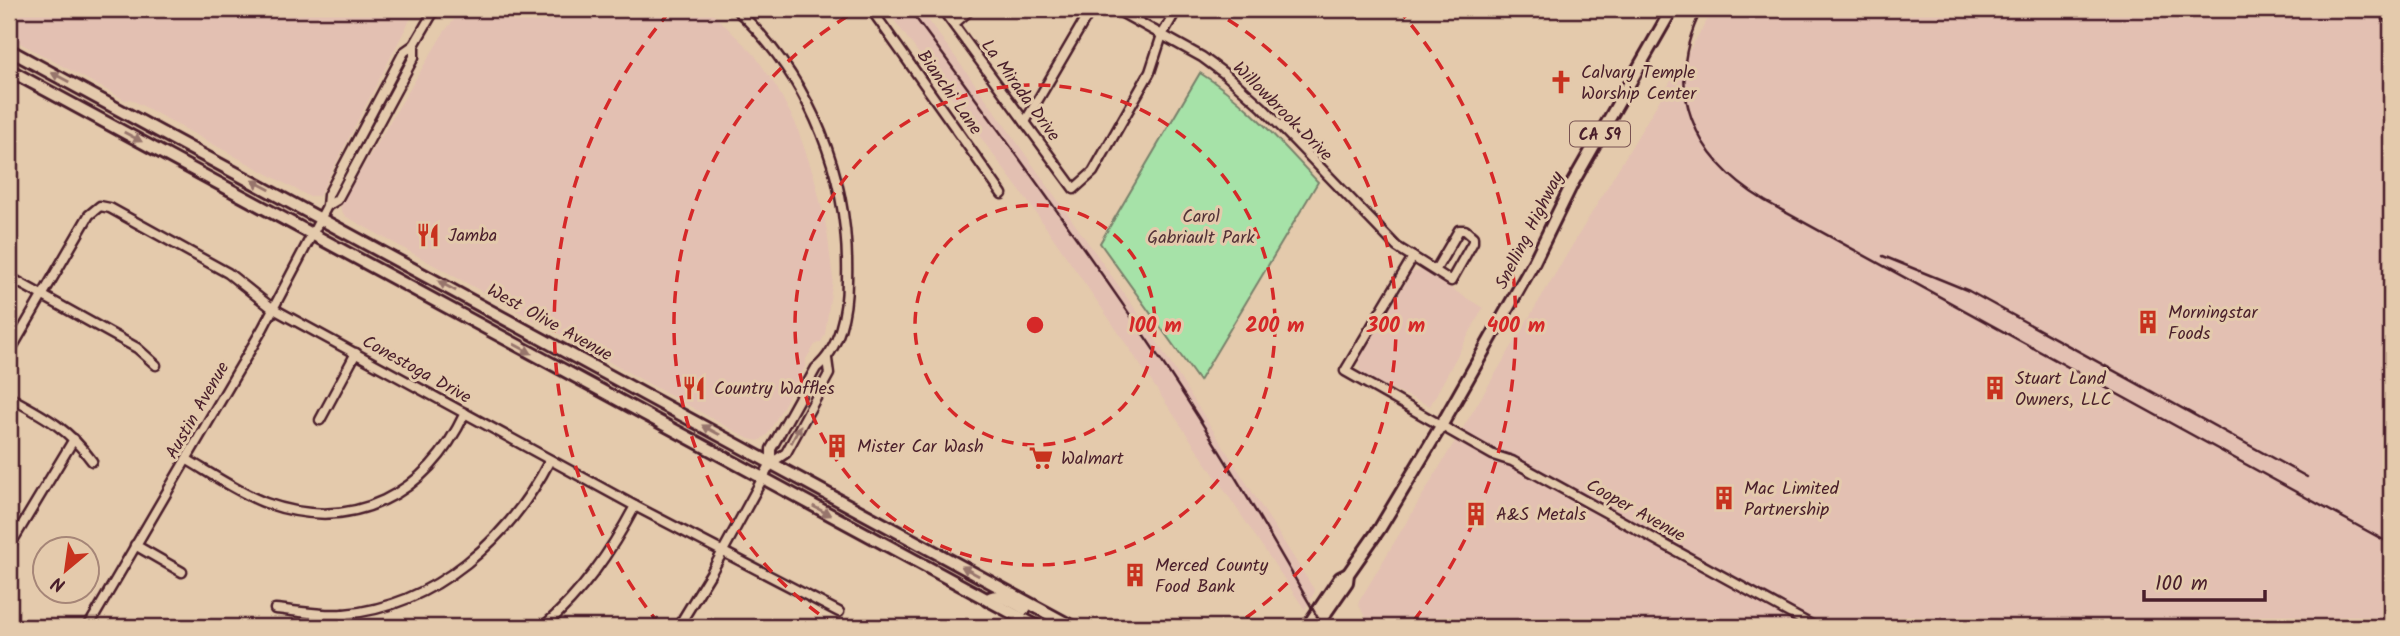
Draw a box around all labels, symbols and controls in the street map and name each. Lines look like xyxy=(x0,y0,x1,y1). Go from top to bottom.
street label: La Mirada Drive xyxy=(973,34,1067,148)
street label: Bianchi Lane xyxy=(909,44,989,142)
street label: Willowbrook Drive xyxy=(1225,55,1339,169)
place label: Calvary Temple Worship Center xyxy=(1581,59,1697,109)
church icon: Calvary Temple Worship Center xyxy=(1547,68,1575,96)
one-way arrow xyxy=(50,71,70,83)
road number: CA 59 xyxy=(1570,122,1630,146)
one-way arrow xyxy=(124,131,143,143)
street label: Snelling Highway xyxy=(1488,166,1573,295)
one-way arrow xyxy=(251,179,270,191)
park label: Carol Gabriault Park xyxy=(1147,203,1255,253)
restaurant icon: Jamba xyxy=(414,221,442,249)
place label: Jamba xyxy=(448,222,497,251)
street label: West Olive Avenue xyxy=(481,277,617,370)
one-way arrow xyxy=(437,280,456,292)
place label: Morningstar Foods xyxy=(2168,299,2258,349)
building icon: Morningstar Foods xyxy=(2134,308,2162,336)
text: 100 m xyxy=(1128,310,1182,343)
text: 200 m xyxy=(1245,310,1305,343)
text: 300 m xyxy=(1366,310,1425,343)
text: 400 m xyxy=(1487,310,1545,343)
centre of rings xyxy=(1023,313,1047,337)
street label: Conestoga Drive xyxy=(356,328,476,412)
one-way arrow xyxy=(513,343,533,354)
street label: Austin Avenue xyxy=(159,357,238,465)
place label: Stuart Land Owners, LLC xyxy=(2015,365,2111,415)
restaurant icon: Country Waffles xyxy=(680,374,708,402)
building icon: Stuart Land Owners, LLC xyxy=(1981,374,2009,402)
place label: Country Waffles xyxy=(714,375,835,404)
one-way arrow xyxy=(701,424,721,436)
one-way arrow xyxy=(791,424,802,444)
building icon: Mister Car Wash xyxy=(823,432,851,460)
place label: Mister Car Wash xyxy=(857,433,984,462)
supermarket icon: Walmart xyxy=(1027,444,1055,472)
place label: Walmart xyxy=(1061,445,1125,474)
street label: Cooper Avenue xyxy=(1580,472,1690,551)
place label: Mac Limited Partnership xyxy=(1744,475,1840,525)
building icon: Mac Limited Partnership xyxy=(1710,484,1738,512)
building icon: A&S Metals xyxy=(1462,500,1490,528)
place label: A&S Metals xyxy=(1496,501,1587,530)
one-way arrow xyxy=(812,505,832,517)
north arrow xyxy=(32,534,102,604)
place label: Merced County Food Bank xyxy=(1155,552,1269,602)
scale bar xyxy=(2144,559,2265,603)
building icon: Merced County Food Bank xyxy=(1121,561,1149,589)
one-way arrow xyxy=(960,565,980,577)
text: N xyxy=(46,567,71,599)
text: 100 m xyxy=(2155,568,2208,601)

